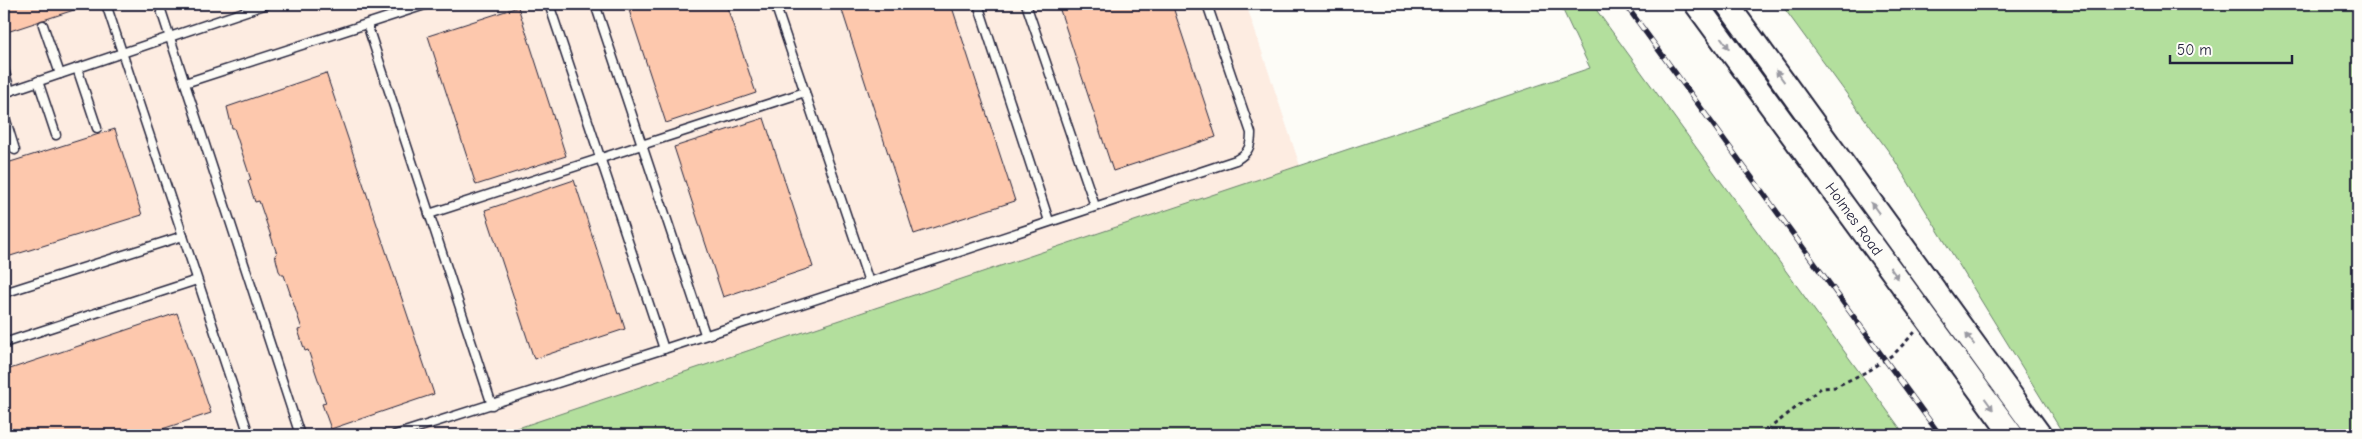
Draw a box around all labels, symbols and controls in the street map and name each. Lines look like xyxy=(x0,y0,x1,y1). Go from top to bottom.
scale bar xyxy=(2170,32,2292,64)
one-way arrow xyxy=(1720,36,1730,50)
text: 50 m xyxy=(2177,41,2212,59)
one-way arrow xyxy=(1774,70,1785,83)
street label: Holmes Road xyxy=(1822,179,1886,259)
one-way arrow xyxy=(1870,201,1880,215)
one-way arrow xyxy=(1888,266,1899,279)
one-way arrow xyxy=(1965,332,1975,346)
one-way arrow xyxy=(1984,397,1995,410)

